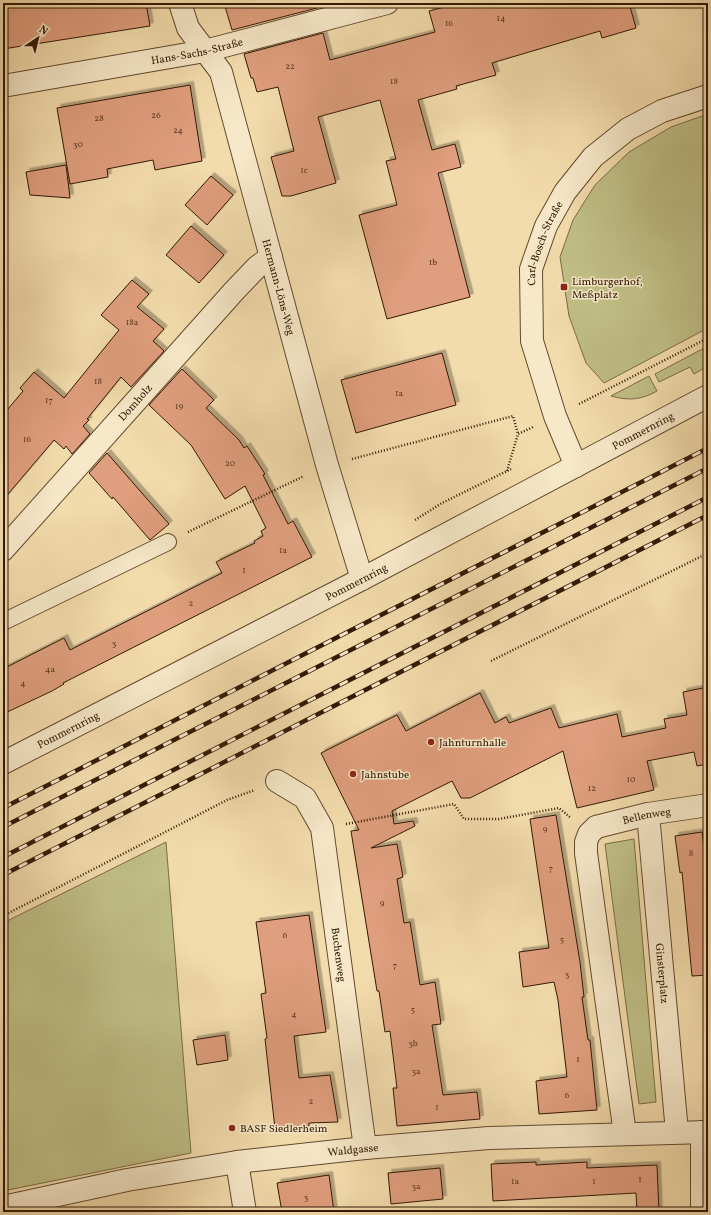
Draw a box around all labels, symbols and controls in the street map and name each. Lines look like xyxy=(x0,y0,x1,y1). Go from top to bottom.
house number: 14 xyxy=(497,12,505,25)
house number: 16 xyxy=(445,17,453,30)
north arrow xyxy=(18,18,58,58)
text: N xyxy=(35,23,50,39)
street label: Hans-Sachs-Straße xyxy=(150,35,245,69)
house number: 22 xyxy=(285,60,295,73)
house number: 18 xyxy=(390,75,398,88)
house number: 26 xyxy=(151,109,161,122)
house number: 28 xyxy=(94,112,104,125)
house number: 24 xyxy=(173,124,183,137)
house number: 30 xyxy=(73,138,84,151)
house number: 1c xyxy=(300,164,308,177)
street label: Carl-Bosch-Straße xyxy=(525,199,567,286)
street label: Hermann-Löns-Weg xyxy=(257,238,298,338)
house number: 1b xyxy=(429,256,437,269)
place label: Limburgerhof, Meßplatz xyxy=(572,275,643,303)
marker: Limburgerhof, Meßplatz xyxy=(559,282,569,292)
house number: 18a xyxy=(126,316,139,329)
house number: 18 xyxy=(94,375,102,388)
street label: Domholz xyxy=(115,381,157,425)
house number: 1a xyxy=(395,387,403,400)
house number: 17 xyxy=(45,394,53,407)
house number: 19 xyxy=(175,400,183,413)
street label: Pommernring xyxy=(610,409,677,454)
house number: 16 xyxy=(23,433,31,446)
house number: 20 xyxy=(225,457,236,470)
house number: 1a xyxy=(279,544,287,557)
street label: Pommernring xyxy=(323,561,391,605)
house number: 1 xyxy=(242,564,246,577)
house number: 2 xyxy=(189,597,194,610)
house number: 3 xyxy=(112,637,117,650)
house number: 4a xyxy=(45,663,55,676)
house number: 4 xyxy=(20,677,26,690)
street label: Pommernring xyxy=(35,709,103,753)
place label: Jahnturnhalle xyxy=(439,736,506,751)
marker: Jahnturnhalle xyxy=(426,737,436,747)
place label: Jahnstube xyxy=(361,768,409,783)
marker: Jahnstube xyxy=(348,769,358,779)
house number: 10 xyxy=(627,773,636,786)
house number: 12 xyxy=(588,782,596,795)
street label: Bellenweg xyxy=(621,805,672,829)
house number: 9 xyxy=(543,823,548,836)
house number: 8 xyxy=(689,847,694,860)
house number: 7 xyxy=(549,862,553,875)
house number: 9 xyxy=(380,897,385,910)
street label: Buchenweg xyxy=(326,927,349,983)
house number: 6 xyxy=(283,929,288,942)
house number: 5 xyxy=(560,933,564,946)
street label: Ginsterplatz xyxy=(651,943,671,1005)
house number: 7 xyxy=(393,959,397,972)
house number: 3 xyxy=(565,968,570,981)
house number: 5 xyxy=(411,1003,415,1016)
house number: 4 xyxy=(291,1008,297,1021)
house number: 3b xyxy=(408,1037,418,1050)
house number: 1 xyxy=(576,1053,580,1066)
house number: 3a xyxy=(411,1065,421,1078)
house number: 6 xyxy=(565,1089,570,1102)
house number: 2 xyxy=(309,1095,314,1108)
house number: 1 xyxy=(435,1101,439,1114)
place label: BASF Siedlerheim xyxy=(240,1122,328,1137)
marker: BASF Siedlerheim xyxy=(227,1123,237,1133)
street label: Waldgasse xyxy=(327,1141,379,1161)
house number: 1 xyxy=(638,1173,642,1186)
house number: 1a xyxy=(511,1175,519,1188)
house number: 1 xyxy=(592,1175,596,1188)
house number: 3a xyxy=(411,1180,421,1193)
house number: 3 xyxy=(304,1191,309,1204)

